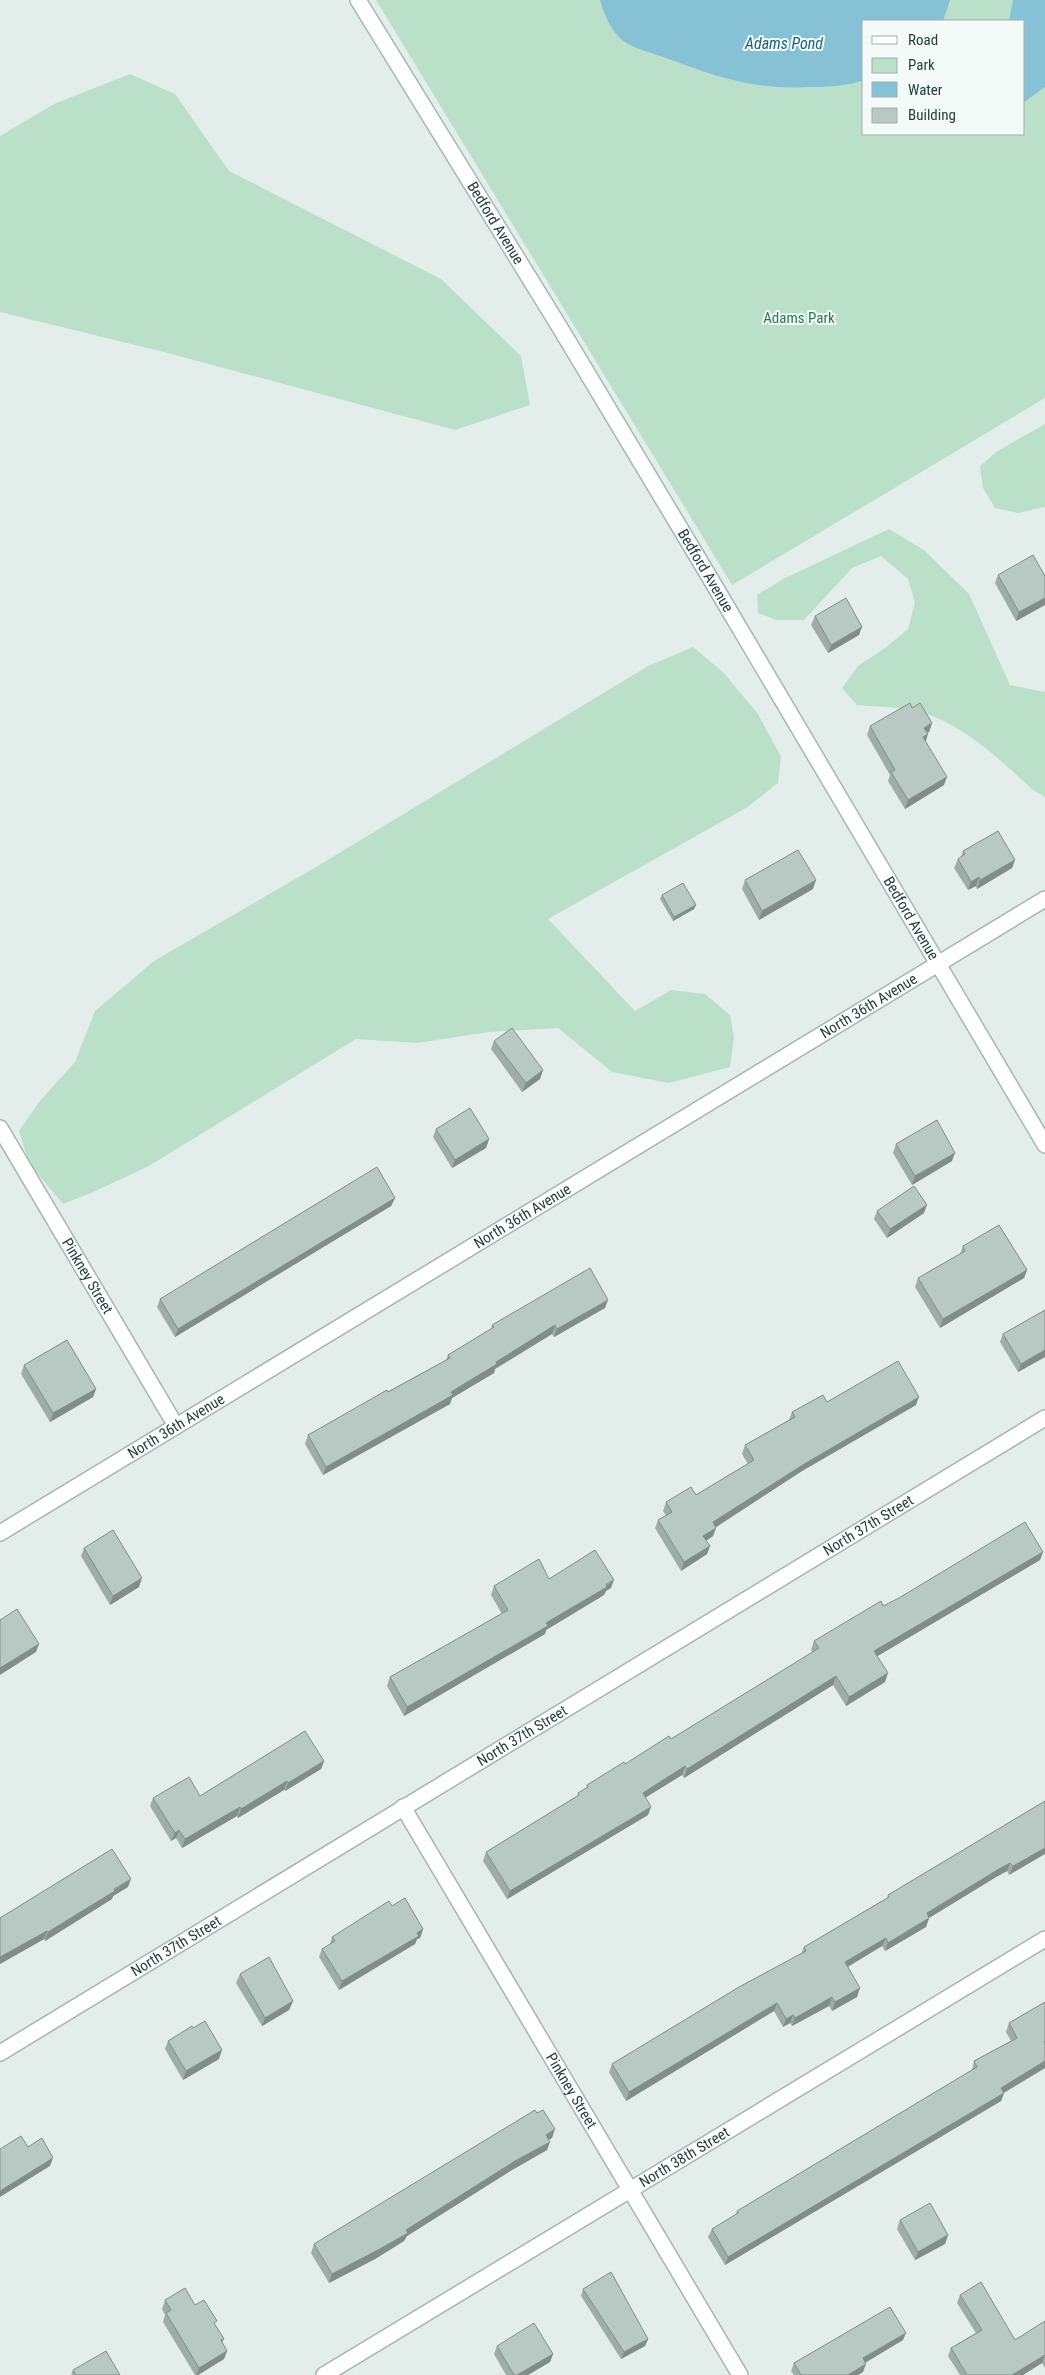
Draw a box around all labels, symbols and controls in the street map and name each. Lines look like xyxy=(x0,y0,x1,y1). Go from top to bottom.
legend xyxy=(862,20,1025,135)
text: Road xyxy=(908,31,938,49)
water label: Adams Pond xyxy=(744,34,823,53)
text: Park xyxy=(908,56,935,74)
text: Water xyxy=(908,81,943,99)
text: Building xyxy=(908,106,956,124)
street label: Bedford Avenue xyxy=(463,179,528,268)
park label: Adams Park xyxy=(763,309,835,327)
street label: Bedford Avenue xyxy=(674,526,737,615)
street label: Bedford Avenue xyxy=(880,873,943,963)
street label: North 36th Avenue xyxy=(817,970,920,1042)
street label: North 36th Avenue xyxy=(471,1180,574,1252)
street label: Pinkney Street xyxy=(58,1235,117,1317)
street label: North 36th Avenue xyxy=(124,1390,228,1462)
street label: North 37th Street xyxy=(820,1491,917,1560)
street label: North 37th Street xyxy=(474,1702,570,1770)
street label: North 37th Street xyxy=(128,1912,224,1980)
street label: Pinkney Street xyxy=(542,2050,601,2132)
street label: North 38th Street xyxy=(636,2123,733,2191)

